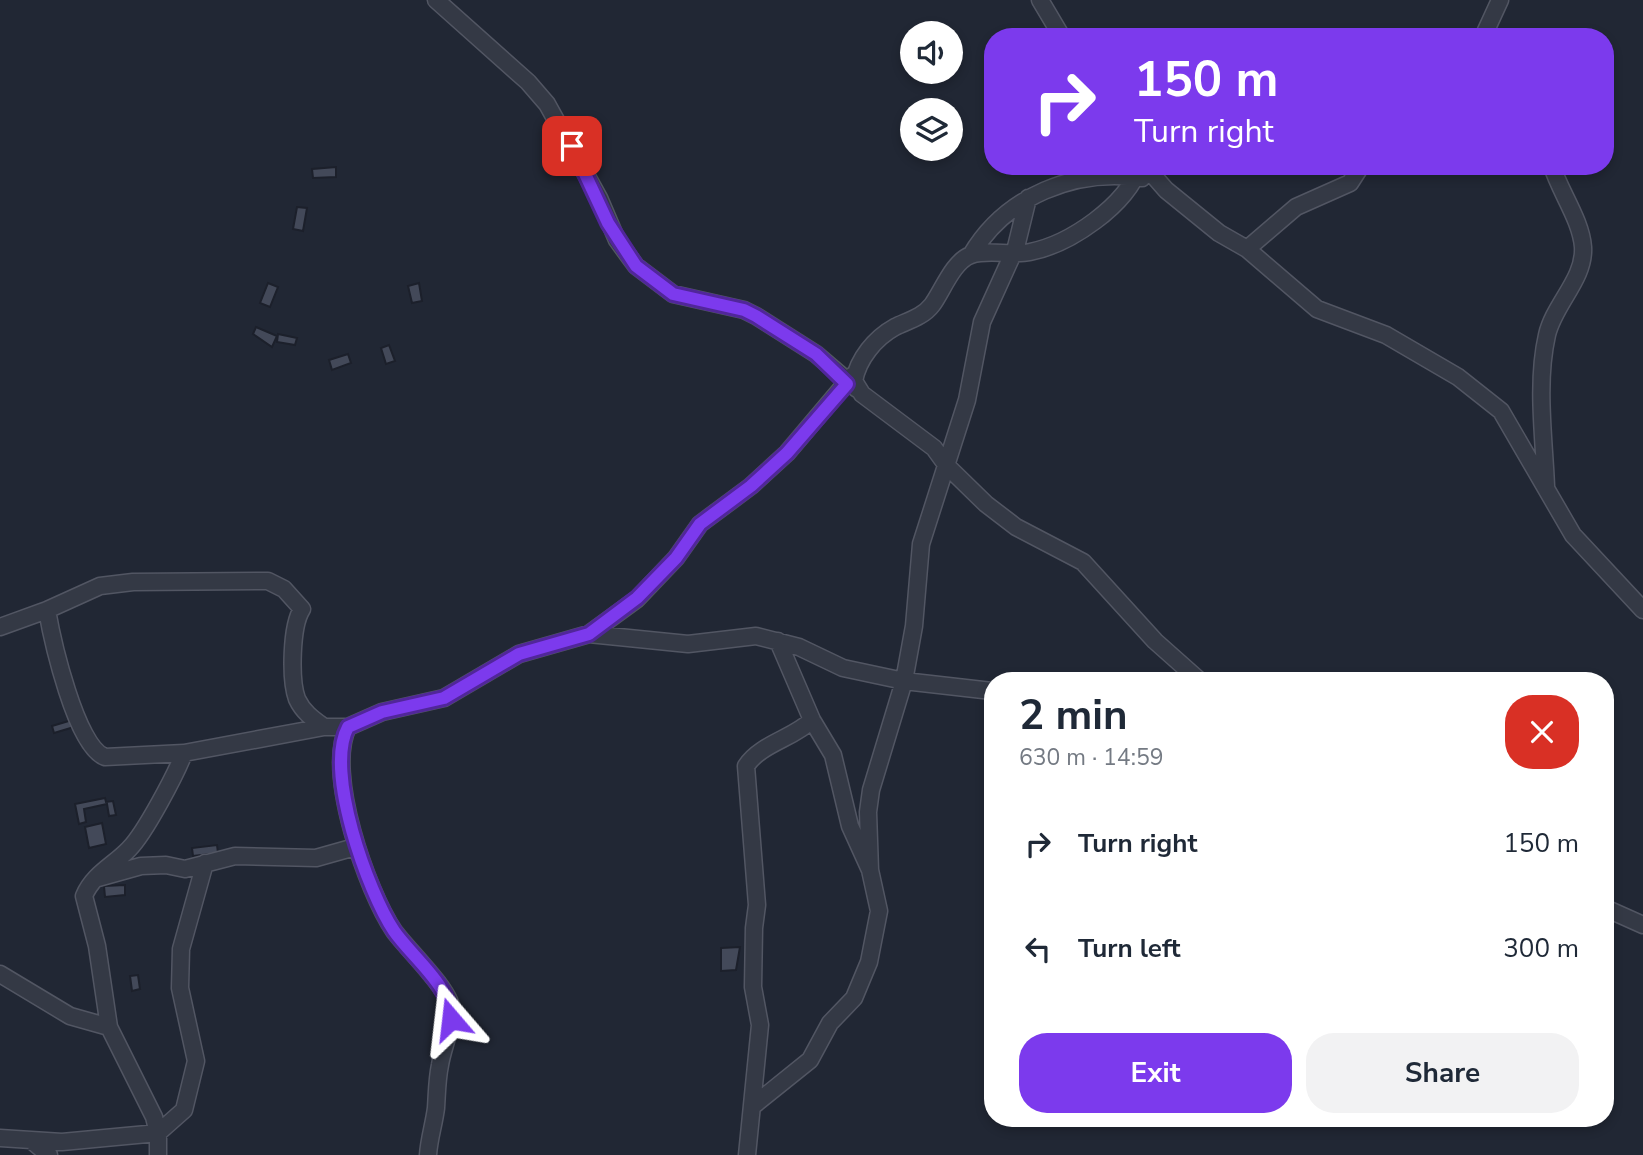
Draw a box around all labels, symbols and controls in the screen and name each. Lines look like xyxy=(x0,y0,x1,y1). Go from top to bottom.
map controls xyxy=(900,21,963,161)
button: sound xyxy=(900,21,963,84)
text: 150 m xyxy=(1134,46,1278,113)
icon: right xyxy=(1019,56,1110,147)
button: layers xyxy=(900,98,963,161)
text: Turn right xyxy=(1134,110,1274,153)
pin xyxy=(542,116,602,176)
icon: arrive xyxy=(553,127,591,165)
text: 2 min xyxy=(1019,687,1128,744)
button: close xyxy=(1505,695,1579,769)
text: 630 m · 14:59 xyxy=(1019,742,1164,773)
icon: right xyxy=(1019,825,1057,863)
text: Turn right xyxy=(1078,826,1197,861)
text: 150 m xyxy=(1503,826,1579,861)
icon: left xyxy=(1019,930,1057,968)
text: Turn left xyxy=(1078,931,1181,966)
text: 300 m xyxy=(1503,931,1579,966)
position arrow xyxy=(414,982,488,1056)
button: Exit xyxy=(1019,1033,1292,1113)
button: Share xyxy=(1306,1033,1579,1113)

